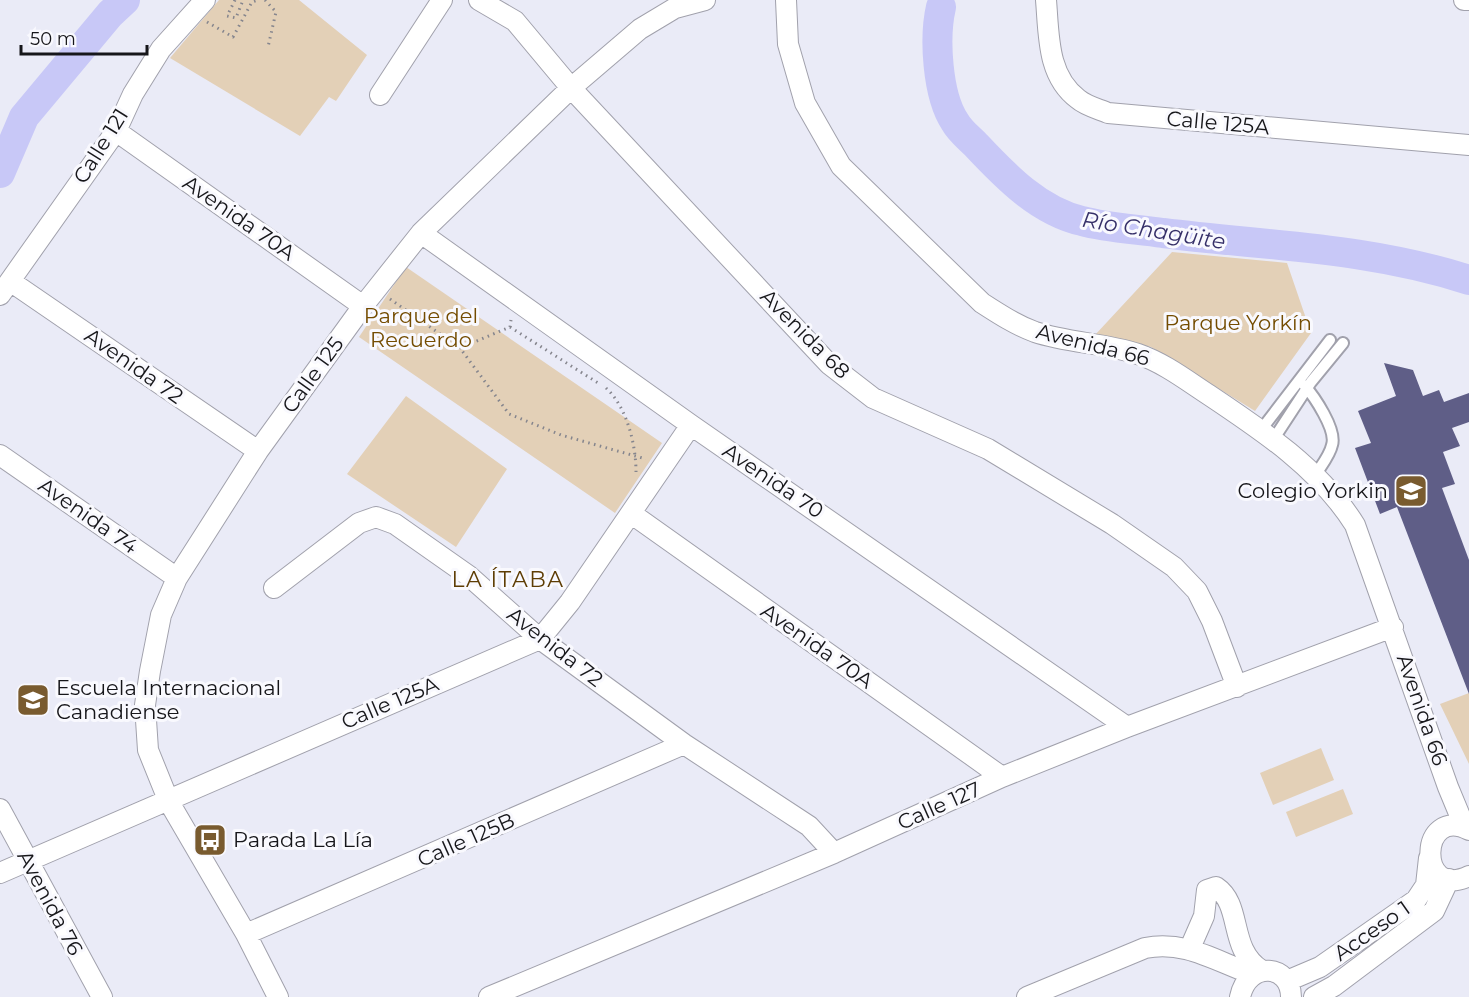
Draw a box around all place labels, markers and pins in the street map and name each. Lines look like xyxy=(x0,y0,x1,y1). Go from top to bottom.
school or university icon: Colegio Yorkin xyxy=(1393,473,1429,509)
place label: Colegio Yorkin xyxy=(1237,478,1388,503)
place label: Escuela Internacional Canadiense xyxy=(56,675,281,724)
school or university icon: Escuela Internacional Canadiense xyxy=(15,682,51,718)
bus stop icon: Parada La Lía xyxy=(192,822,228,858)
place label: Parada La Lía xyxy=(233,827,373,852)

